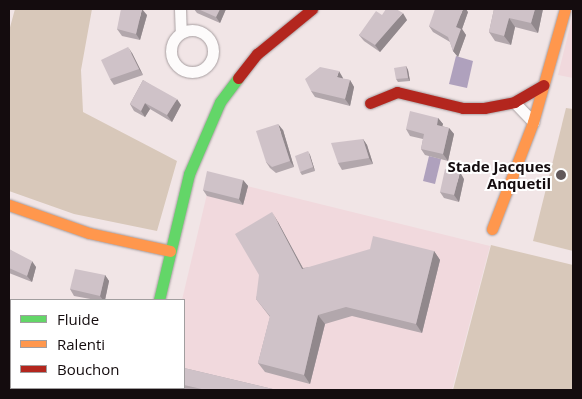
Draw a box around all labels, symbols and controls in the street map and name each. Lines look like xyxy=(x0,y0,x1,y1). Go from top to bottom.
place label: Stade Jacques Anquetil xyxy=(448,157,551,192)
marker: Stade Jacques Anquetil xyxy=(555,169,567,181)
legend xyxy=(10,299,185,389)
text: Fluide xyxy=(57,309,99,329)
text: Ralenti xyxy=(57,334,105,354)
text: Bouchon xyxy=(57,359,120,379)

